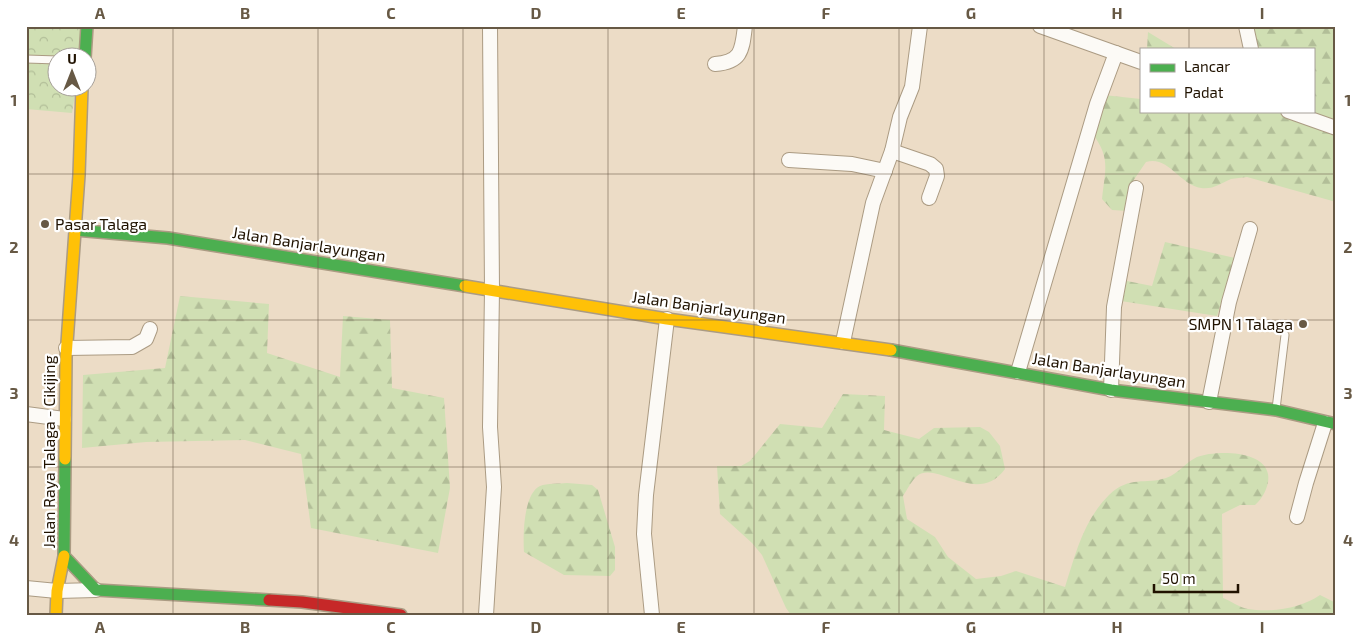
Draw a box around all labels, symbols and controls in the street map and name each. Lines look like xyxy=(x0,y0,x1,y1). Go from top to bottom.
text: A xyxy=(95,3,106,22)
text: B xyxy=(240,3,250,22)
text: C xyxy=(386,3,396,22)
text: D xyxy=(531,3,542,22)
text: E xyxy=(676,3,686,22)
text: F xyxy=(822,3,831,22)
text: G xyxy=(966,3,976,22)
text: H xyxy=(1111,3,1123,22)
text: I xyxy=(1260,3,1264,22)
north arrow xyxy=(48,48,98,98)
legend xyxy=(1140,48,1314,112)
text: U xyxy=(67,50,77,67)
text: Lancar xyxy=(1184,57,1230,75)
text: Padat xyxy=(1184,83,1224,101)
text: 1 xyxy=(11,90,17,109)
text: 1 xyxy=(1345,90,1351,109)
place label: Pasar Talaga xyxy=(55,214,147,233)
marker: Pasar Talaga xyxy=(39,218,51,230)
street label: Jalan Banjarlayungan xyxy=(231,222,387,266)
text: 2 xyxy=(9,237,19,256)
text: 2 xyxy=(1343,237,1353,256)
street label: Jalan Banjarlayungan xyxy=(631,286,787,328)
place label: SMPN 1 Talaga xyxy=(1188,314,1293,333)
marker: SMPN 1 Talaga xyxy=(1297,318,1309,330)
street label: Jalan Banjarlayungan xyxy=(1031,348,1187,392)
street label: Jalan Raya Talaga - Cikijing xyxy=(39,355,59,549)
text: 3 xyxy=(9,383,19,402)
text: 3 xyxy=(1343,383,1353,402)
text: 4 xyxy=(9,530,19,549)
text: 4 xyxy=(1343,530,1353,549)
scale bar xyxy=(1154,561,1238,593)
text: 50 m xyxy=(1162,569,1196,587)
text: A xyxy=(95,617,106,636)
text: B xyxy=(240,617,250,636)
text: C xyxy=(386,617,396,636)
text: D xyxy=(531,617,542,636)
text: E xyxy=(676,617,686,636)
text: F xyxy=(822,617,831,636)
text: G xyxy=(966,617,976,636)
text: H xyxy=(1111,617,1123,636)
text: I xyxy=(1260,617,1264,636)

